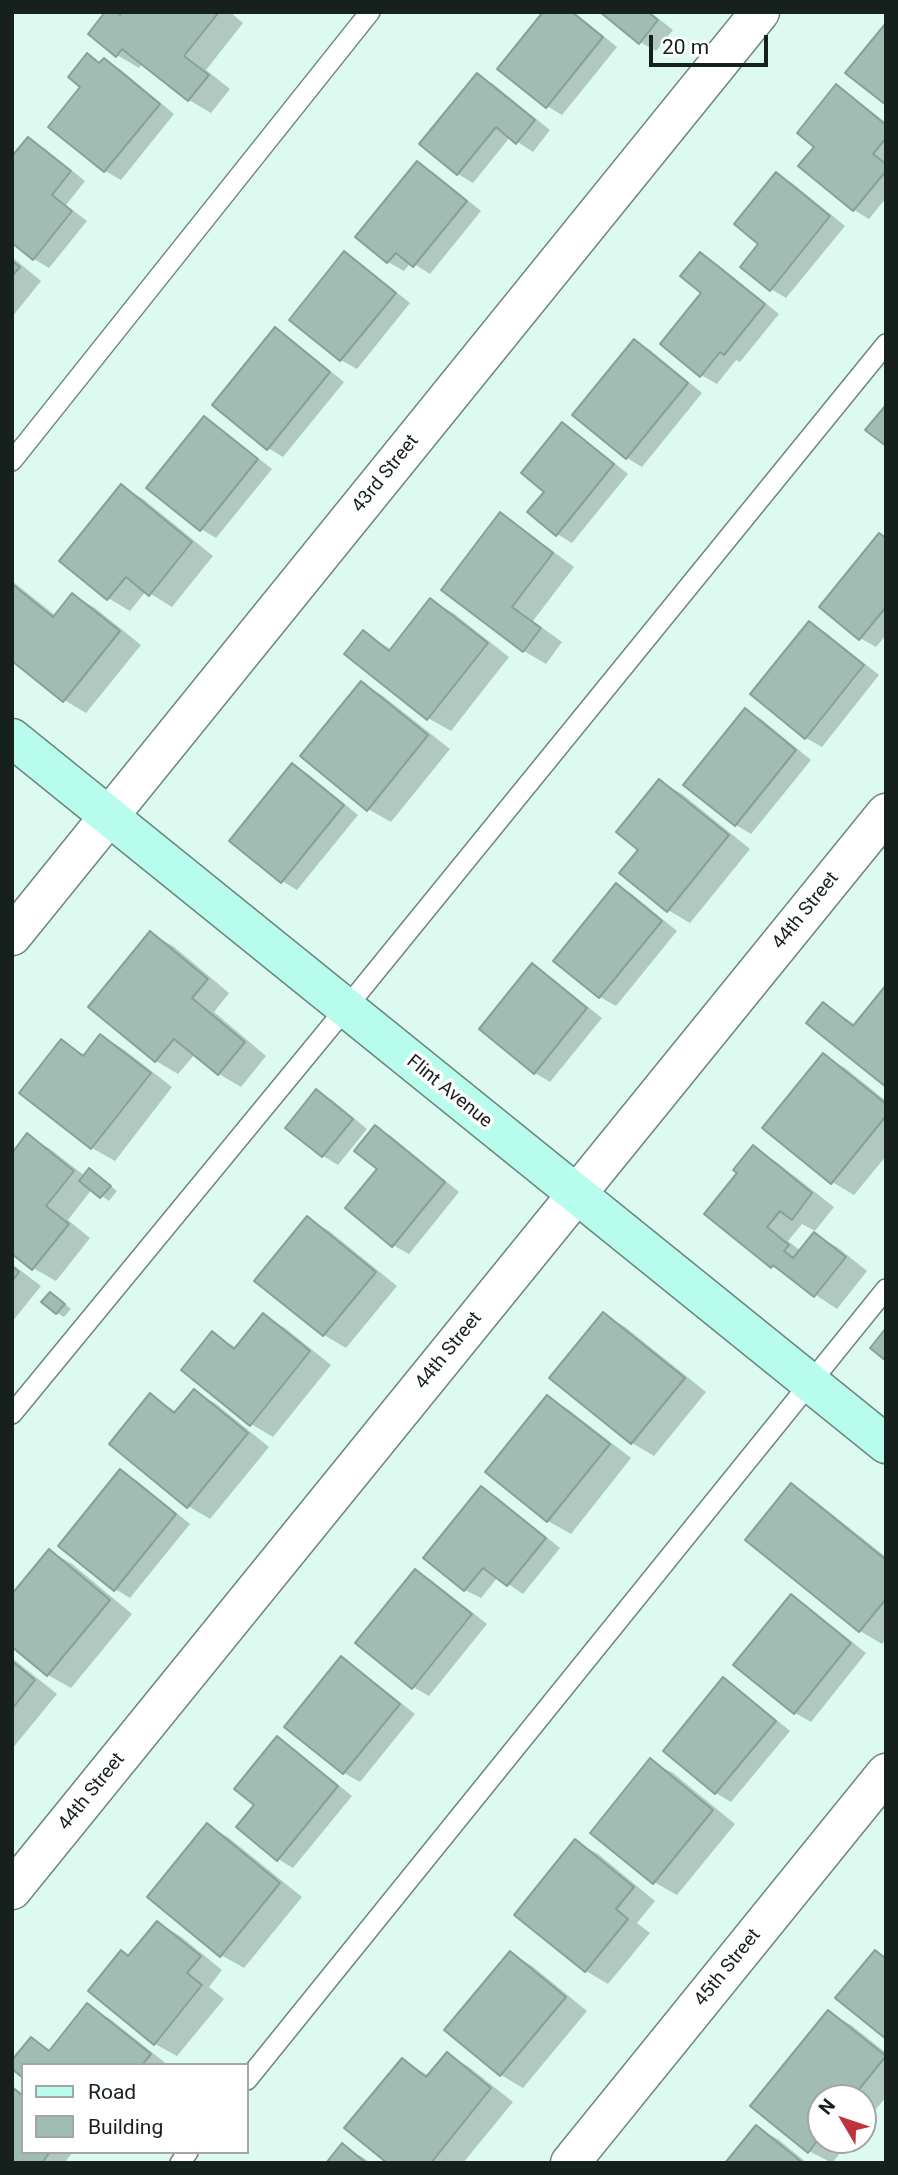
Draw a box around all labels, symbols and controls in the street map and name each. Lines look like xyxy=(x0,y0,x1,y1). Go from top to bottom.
scale bar xyxy=(653,21,772,65)
text: 20 m xyxy=(662,35,709,59)
street label: 43rd Street xyxy=(348,431,424,517)
street label: 44th Street xyxy=(768,868,844,954)
street label: Flint Avenue xyxy=(402,1051,496,1133)
street label: 44th Street xyxy=(411,1308,487,1394)
street label: 44th Street xyxy=(54,1749,130,1835)
street label: 45th Street xyxy=(690,1925,766,2011)
legend xyxy=(21,2063,248,2154)
text: Road xyxy=(88,2080,136,2104)
north arrow xyxy=(807,2084,877,2154)
text: N xyxy=(814,2094,840,2119)
text: Building xyxy=(88,2115,163,2139)

